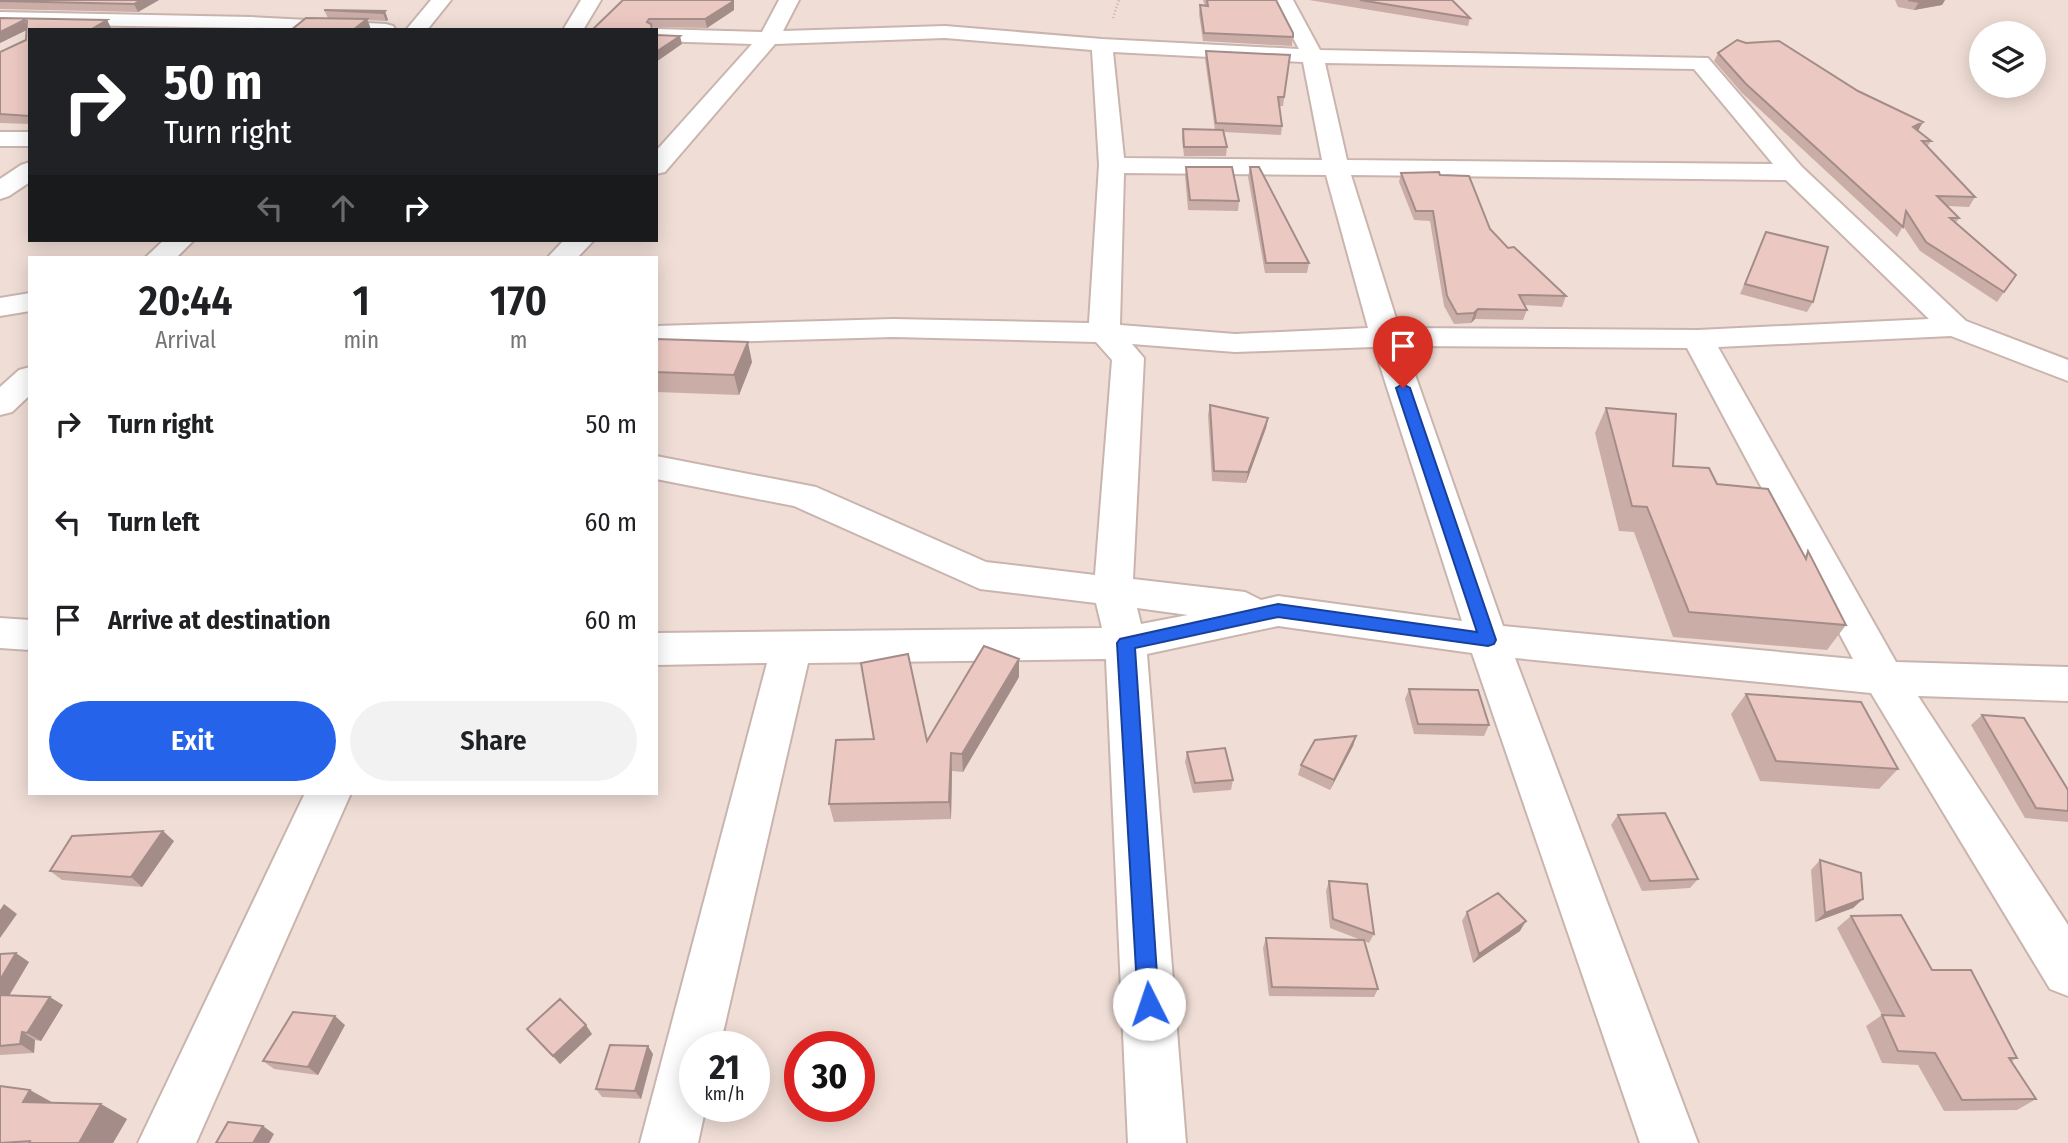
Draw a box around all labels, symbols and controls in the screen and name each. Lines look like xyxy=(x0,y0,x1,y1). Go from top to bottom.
map controls xyxy=(1969,21,2046,98)
button: layers xyxy=(1969,21,2046,98)
text: 50 m xyxy=(164,53,262,112)
icon: right xyxy=(49,56,140,147)
text: Turn right xyxy=(164,113,291,151)
icon: left xyxy=(251,189,289,227)
icon: ahead xyxy=(324,189,362,227)
icon: right xyxy=(397,189,435,227)
text: 20:44 xyxy=(139,276,233,326)
text: 1 xyxy=(352,276,370,326)
text: 170 xyxy=(490,276,547,326)
pin xyxy=(1373,316,1433,388)
text: Arrival xyxy=(155,326,216,354)
text: min xyxy=(343,326,379,354)
text: m xyxy=(510,326,527,354)
icon: arrive xyxy=(1384,327,1422,365)
icon: right xyxy=(49,405,87,443)
text: Turn right xyxy=(108,409,214,440)
text: 50 m xyxy=(585,409,637,440)
icon: left xyxy=(49,503,87,541)
text: Turn left xyxy=(108,507,200,538)
text: 60 m xyxy=(584,507,637,538)
icon: arrive xyxy=(49,601,87,639)
text: Arrive at destination xyxy=(108,605,331,636)
text: 60 m xyxy=(584,605,637,636)
button: Exit xyxy=(49,701,336,781)
button: Share xyxy=(350,701,637,781)
position arrow xyxy=(1112,967,1186,1041)
speed limit sign: 30 xyxy=(784,1031,875,1122)
text: 21 xyxy=(709,1046,740,1088)
text: km/h xyxy=(704,1083,745,1105)

